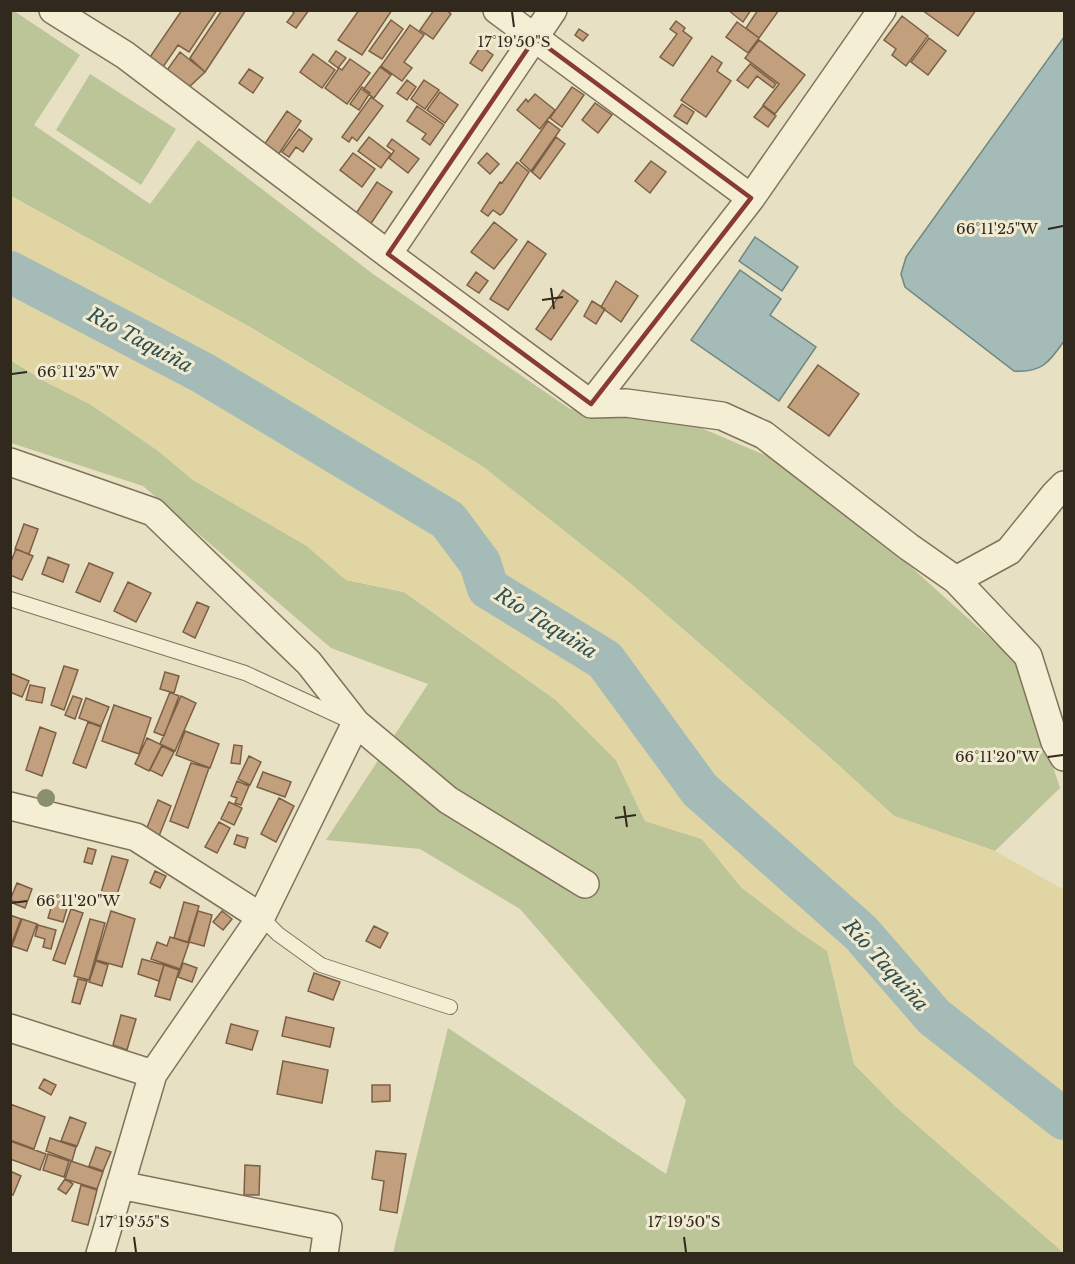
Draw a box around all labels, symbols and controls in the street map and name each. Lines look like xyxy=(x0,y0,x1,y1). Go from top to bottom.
text: 17°19'50"S xyxy=(477,32,551,51)
text: 66°11'25"W xyxy=(956,219,1038,238)
water label: Río Taquiña xyxy=(82,302,197,378)
text: 66°11'25"W xyxy=(37,362,119,381)
water label: Río Taquiña xyxy=(490,582,601,664)
text: 66°11'20"W xyxy=(955,747,1039,766)
text: 66°11'20"W xyxy=(36,891,120,910)
water label: Río Taquiña xyxy=(838,913,934,1016)
text: 17°19'55"S xyxy=(99,1212,169,1231)
text: 17°19'50"S xyxy=(647,1212,721,1231)

